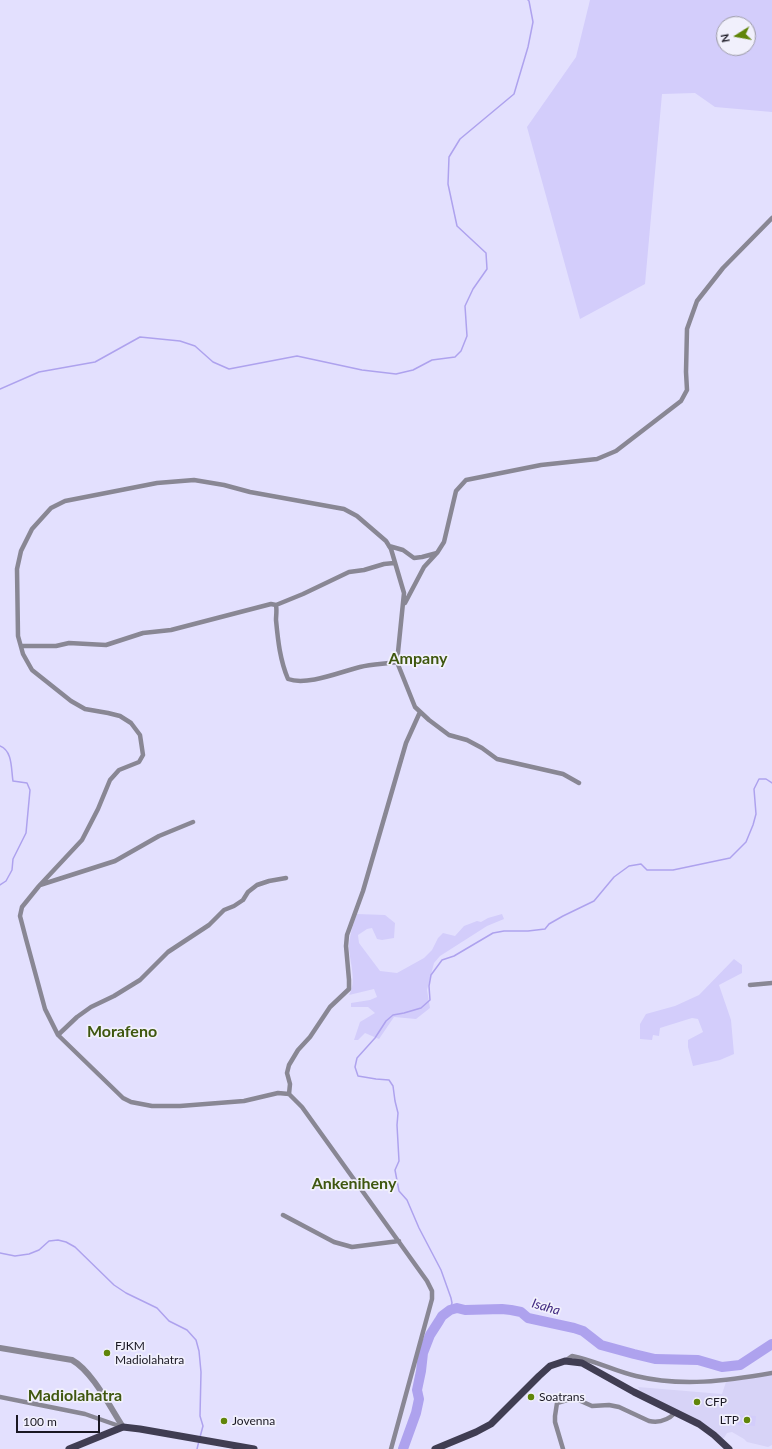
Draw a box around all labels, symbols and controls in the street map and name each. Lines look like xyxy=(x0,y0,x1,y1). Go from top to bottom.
north arrow xyxy=(716,16,756,56)
text: N xyxy=(718,33,732,44)
district label: Ampany xyxy=(389,649,447,669)
district label: Morafeno xyxy=(87,1022,157,1042)
district label: Ankeniheny xyxy=(312,1174,396,1194)
water label: Isaha xyxy=(530,1296,562,1318)
place label: FJKM Madiolahatra xyxy=(115,1339,184,1367)
marker: FJKM Madiolahatra xyxy=(102,1348,112,1358)
district label: Madiolahatra xyxy=(28,1386,122,1406)
place label: Soatrans xyxy=(539,1390,585,1404)
marker: Soatrans xyxy=(526,1392,536,1402)
place label: CFP xyxy=(705,1395,727,1409)
marker: CFP xyxy=(692,1397,702,1407)
scale bar xyxy=(18,1407,102,1433)
place label: LTP xyxy=(720,1413,739,1427)
text: 100 m xyxy=(23,1414,57,1429)
place label: Jovenna xyxy=(232,1414,275,1428)
marker: LTP xyxy=(742,1415,752,1425)
marker: Jovenna xyxy=(219,1416,229,1426)

